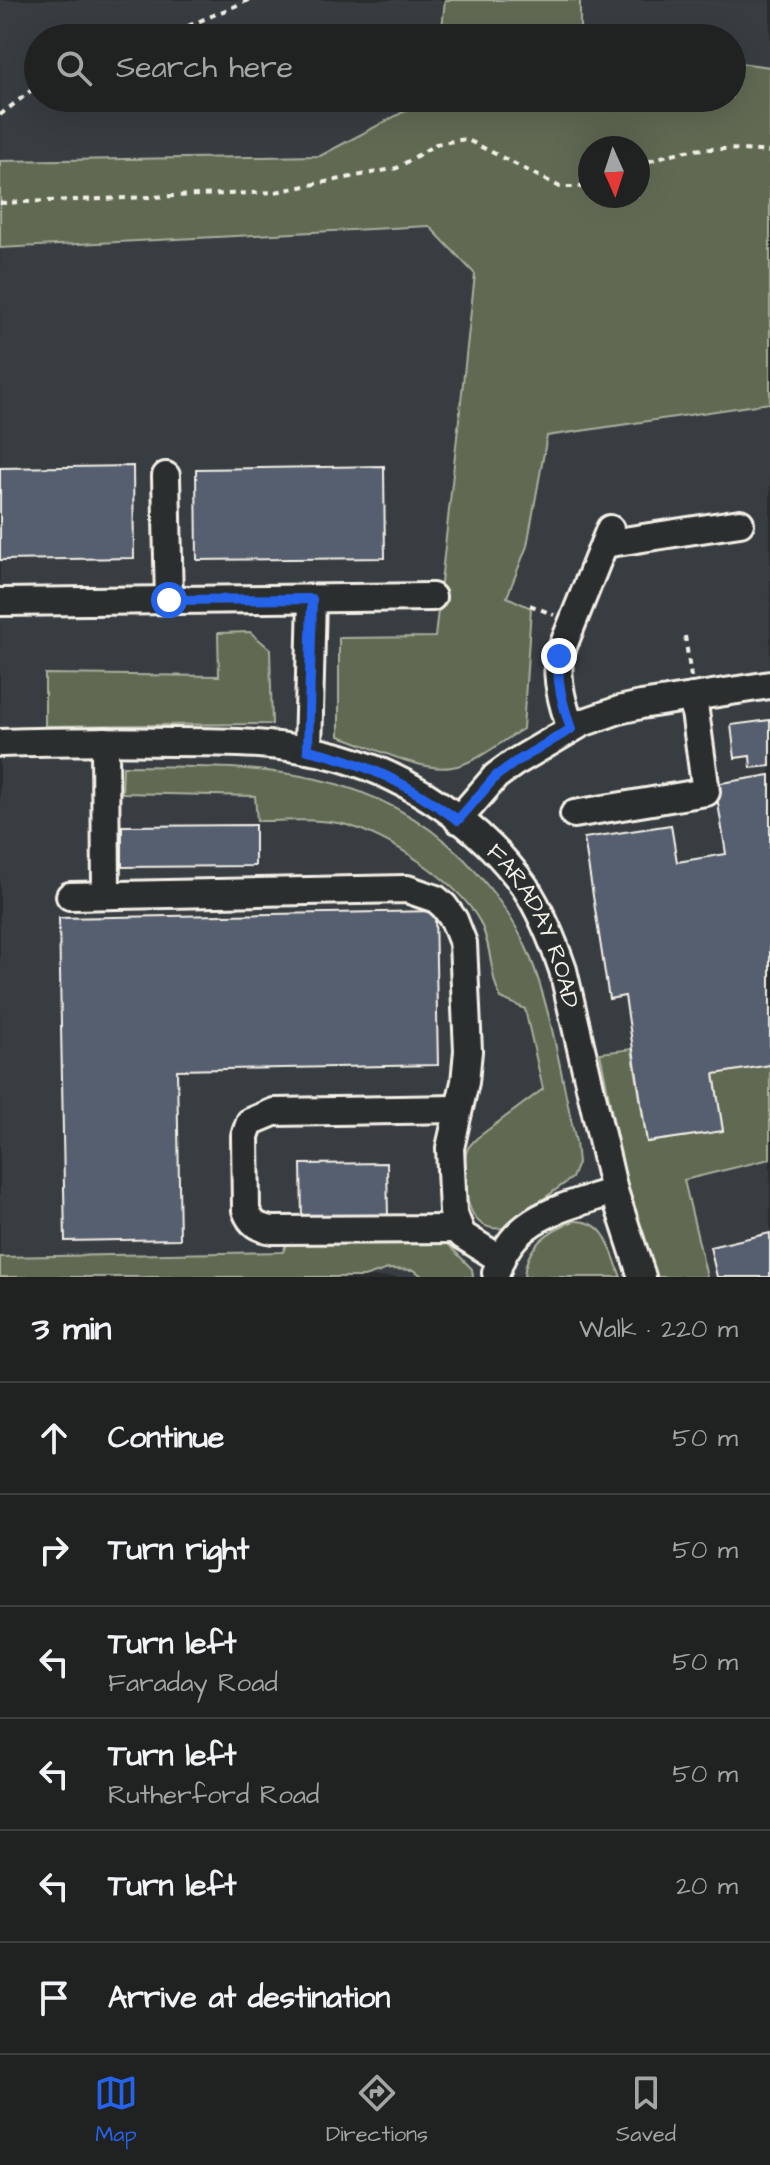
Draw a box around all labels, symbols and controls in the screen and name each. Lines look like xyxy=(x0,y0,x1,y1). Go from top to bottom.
search box xyxy=(24,24,746,112)
icon: search xyxy=(52,46,96,90)
text: Search here xyxy=(116,47,293,89)
north arrow xyxy=(578,136,650,208)
route start xyxy=(151,582,187,618)
route end xyxy=(541,638,577,674)
street label: FARADAY ROAD xyxy=(478,836,587,1011)
text: 3 min xyxy=(32,1305,112,1353)
text: Walk · 220 m xyxy=(579,1311,738,1347)
icon: ahead xyxy=(32,1416,76,1460)
text: Continue xyxy=(108,1417,224,1459)
text: 50 m xyxy=(673,1420,738,1456)
icon: right xyxy=(32,1528,76,1572)
text: Turn right xyxy=(108,1529,249,1571)
text: 50 m xyxy=(673,1532,738,1568)
text: Turn left xyxy=(108,1623,236,1665)
icon: left xyxy=(32,1640,76,1684)
text: 50 m xyxy=(673,1644,738,1680)
text: Faraday Road xyxy=(108,1665,278,1701)
text: Turn left xyxy=(108,1735,236,1777)
icon: left xyxy=(32,1752,76,1796)
text: 50 m xyxy=(673,1756,738,1792)
text: Rutherford Road xyxy=(108,1777,319,1813)
icon: left xyxy=(32,1864,76,1908)
text: Turn left xyxy=(108,1865,236,1907)
text: 20 m xyxy=(676,1868,738,1904)
icon: arrive xyxy=(32,1976,76,2020)
text: Arrive at destination xyxy=(108,1977,390,2019)
tab: Map xyxy=(94,2071,138,2150)
tab: Directions xyxy=(326,2071,428,2150)
tab: Saved xyxy=(616,2071,676,2150)

